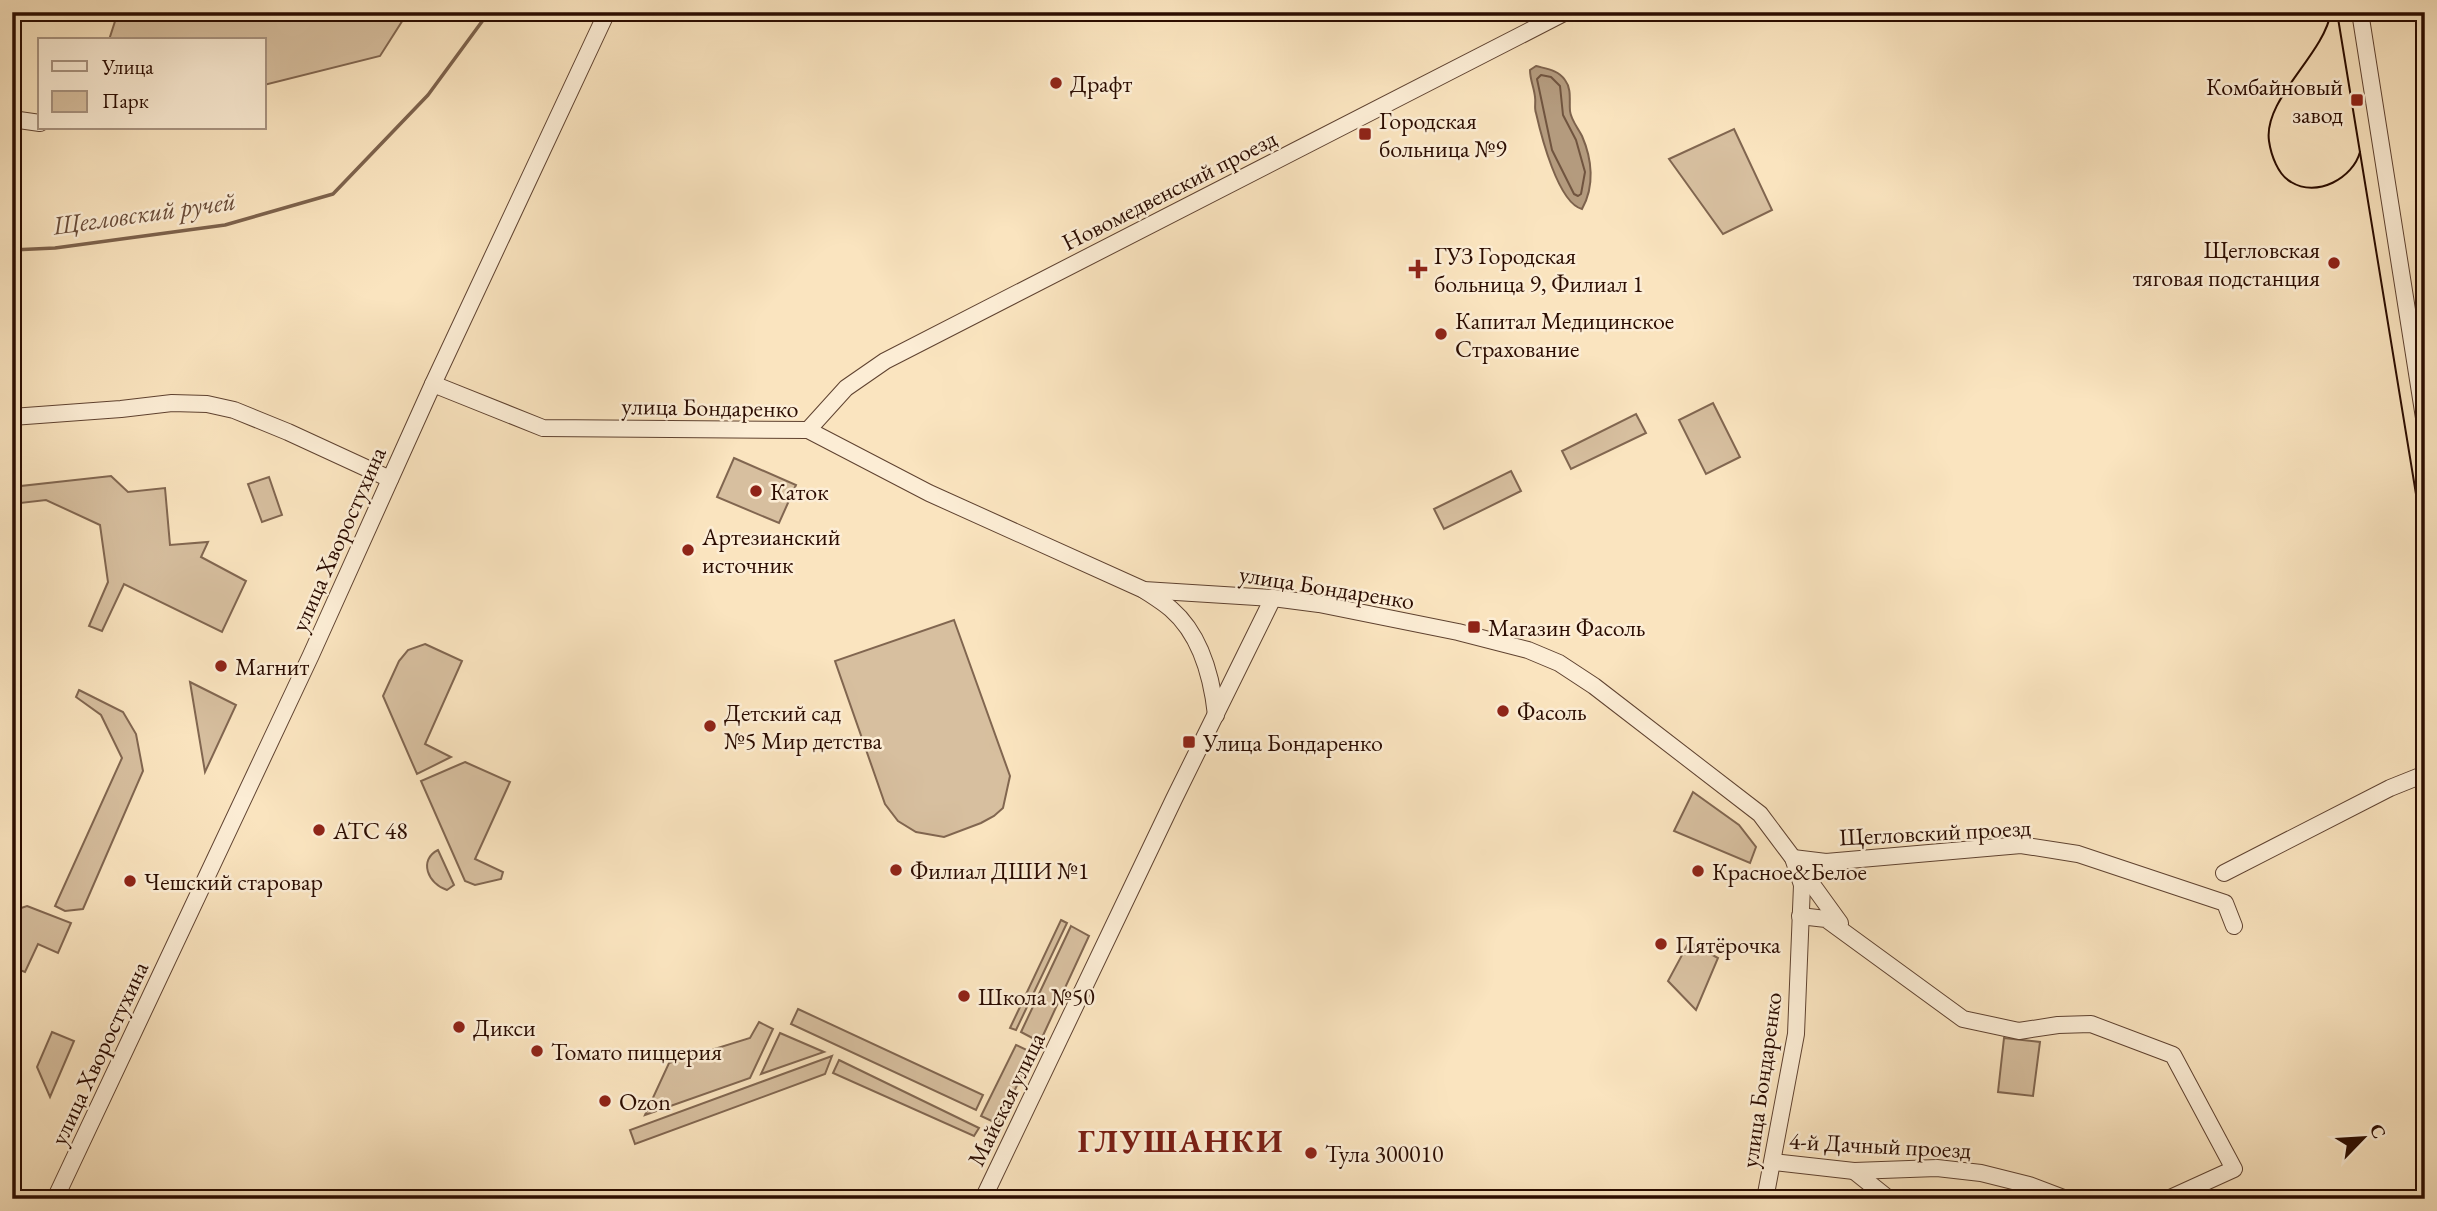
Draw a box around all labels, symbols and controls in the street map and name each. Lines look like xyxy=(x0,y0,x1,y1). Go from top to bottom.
legend xyxy=(38,38,266,130)
text: Улица xyxy=(101,53,154,80)
place label: Драфт xyxy=(1070,68,1133,99)
place label: Комбайновый завод xyxy=(2206,71,2343,130)
marker: Драфт xyxy=(1048,75,1064,91)
text: Парк xyxy=(102,87,149,114)
marker: Комбайновый завод xyxy=(2349,92,2365,108)
place label: Городская больница №9 xyxy=(1379,105,1507,164)
street label: Новомедвенский проезд xyxy=(1056,122,1282,258)
marker: Городская больница №9 xyxy=(1357,126,1373,142)
water label: Щегловский ручей xyxy=(49,183,238,243)
place label: Щегловская тяговая подстанция xyxy=(2133,234,2320,293)
place label: ГУЗ Городская больница 9, Филиал 1 xyxy=(1434,240,1644,299)
marker: Щегловская тяговая подстанция xyxy=(2326,255,2342,271)
marker: ГУЗ Городская больница 9, Филиал 1 xyxy=(1408,259,1428,279)
place label: Капитал Медицинское Страхование xyxy=(1455,305,1674,364)
marker: Капитал Медицинское Страхование xyxy=(1433,326,1449,342)
street label: улица Бондаренко xyxy=(621,390,799,424)
street label: улица Хворостухина xyxy=(283,441,393,636)
place label: Каток xyxy=(770,476,829,507)
marker: Каток xyxy=(748,483,764,499)
place label: Артезианский источник xyxy=(701,521,841,580)
marker: Артезианский источник xyxy=(680,542,696,558)
street label: улица Бондаренко xyxy=(1237,558,1417,616)
place label: Магазин Фасоль xyxy=(1488,612,1645,643)
marker: Магазин Фасоль xyxy=(1466,619,1482,635)
place label: Магнит xyxy=(235,651,309,682)
marker: Магнит xyxy=(213,658,229,674)
place label: Фасоль xyxy=(1517,696,1587,727)
place label: Детский сад №5 Мир детства xyxy=(724,697,883,756)
marker: Фасоль xyxy=(1495,703,1511,719)
marker: Детский сад №5 Мир детства xyxy=(702,718,718,734)
place label: Улица Бондаренко xyxy=(1202,727,1383,758)
marker: Улица Бондаренко xyxy=(1181,734,1197,750)
street label: Щегловский проезд xyxy=(1838,811,2032,853)
place label: АТС 48 xyxy=(332,815,408,846)
marker: АТС 48 xyxy=(311,822,327,838)
place label: Филиал ДШИ №1 xyxy=(910,855,1089,886)
place label: Красное&Белое xyxy=(1712,856,1867,887)
marker: Филиал ДШИ №1 xyxy=(888,862,904,878)
marker: Красное&Белое xyxy=(1690,863,1706,879)
place label: Чешский старовар xyxy=(144,866,323,897)
marker: Чешский старовар xyxy=(122,873,138,889)
place label: Пятёрочка xyxy=(1675,929,1781,960)
marker: Пятёрочка xyxy=(1653,936,1669,952)
street label: улица Хворостухина xyxy=(43,956,155,1150)
place label: Школа №50 xyxy=(978,981,1095,1012)
marker: Школа №50 xyxy=(956,988,972,1004)
street label: улица Бондаренко xyxy=(1733,990,1789,1170)
place label: Дикси xyxy=(473,1012,536,1043)
marker: Дикси xyxy=(451,1019,467,1035)
street label: Майская улица xyxy=(960,1027,1052,1171)
place label: Томато пиццерия xyxy=(551,1036,722,1067)
marker: Томато пиццерия xyxy=(529,1043,545,1059)
place label: Ozon xyxy=(619,1086,671,1117)
marker: Ozon xyxy=(597,1093,613,1109)
north arrow xyxy=(2328,1102,2398,1172)
district label: ГЛУШАНКИ xyxy=(1078,1120,1284,1162)
text: С xyxy=(2364,1120,2392,1142)
street label: 4-й Дачный проезд xyxy=(1788,1125,1972,1165)
place label: Тула 300010 xyxy=(1325,1138,1444,1169)
marker: Тула 300010 xyxy=(1303,1145,1319,1161)

